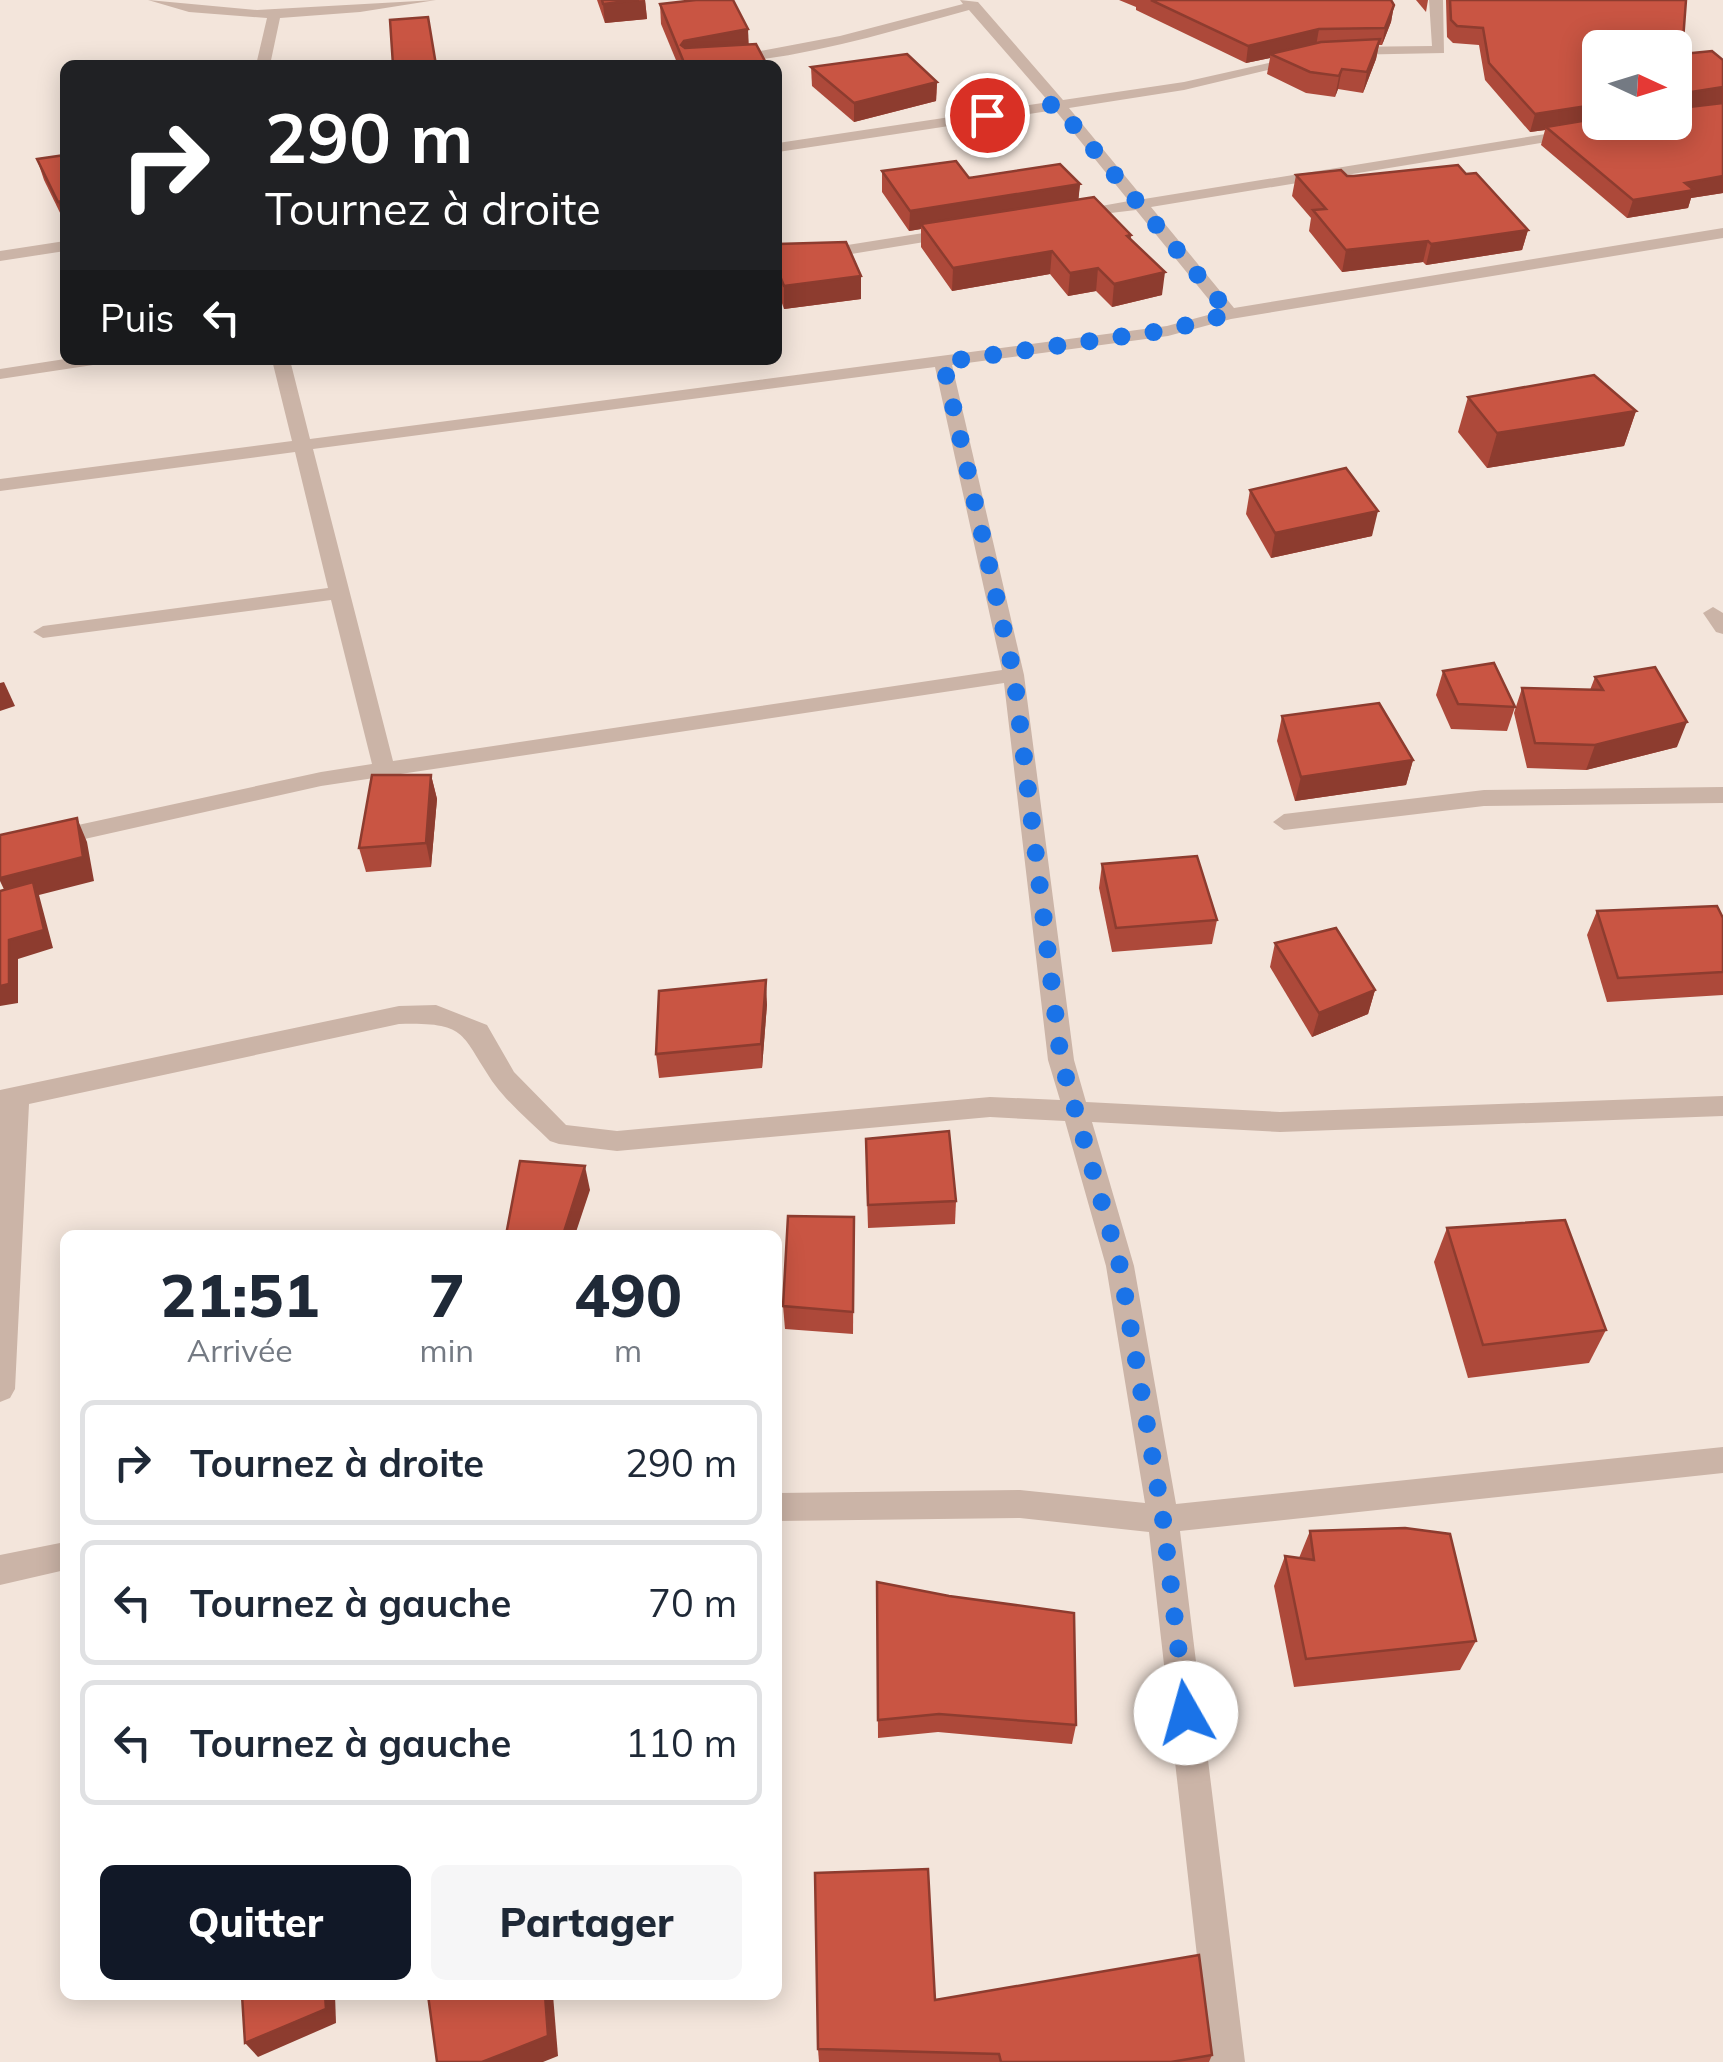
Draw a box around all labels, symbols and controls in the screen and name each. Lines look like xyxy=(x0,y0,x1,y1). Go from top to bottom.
north arrow xyxy=(1582,30,1692,140)
map controls xyxy=(1582,30,1692,140)
pin xyxy=(945,73,1030,158)
icon: arrive xyxy=(960,88,1015,143)
text: 290 m xyxy=(265,93,473,181)
icon: right xyxy=(100,100,230,230)
text: Tournez à droite xyxy=(265,180,601,236)
icon: left xyxy=(194,290,249,345)
text: Puis xyxy=(100,294,174,342)
text: 21:51 xyxy=(160,1257,320,1332)
text: 7 xyxy=(429,1257,465,1332)
text: 490 xyxy=(574,1257,682,1332)
text: Arrivée xyxy=(187,1330,293,1370)
text: min xyxy=(420,1330,474,1370)
text: m xyxy=(614,1330,642,1370)
icon: right xyxy=(105,1435,160,1490)
text: Tournez à droite xyxy=(190,1439,484,1487)
text: 290 m xyxy=(625,1439,737,1487)
icon: left xyxy=(105,1575,160,1630)
text: Tournez à gauche xyxy=(190,1579,511,1627)
text: 70 m xyxy=(648,1579,737,1627)
position arrow xyxy=(1134,1661,1238,1765)
icon: left xyxy=(105,1715,160,1770)
text: Tournez à gauche xyxy=(190,1719,511,1767)
text: 110 m xyxy=(625,1719,737,1767)
button: Quitter xyxy=(100,1865,411,1980)
button: Partager xyxy=(431,1865,742,1980)

